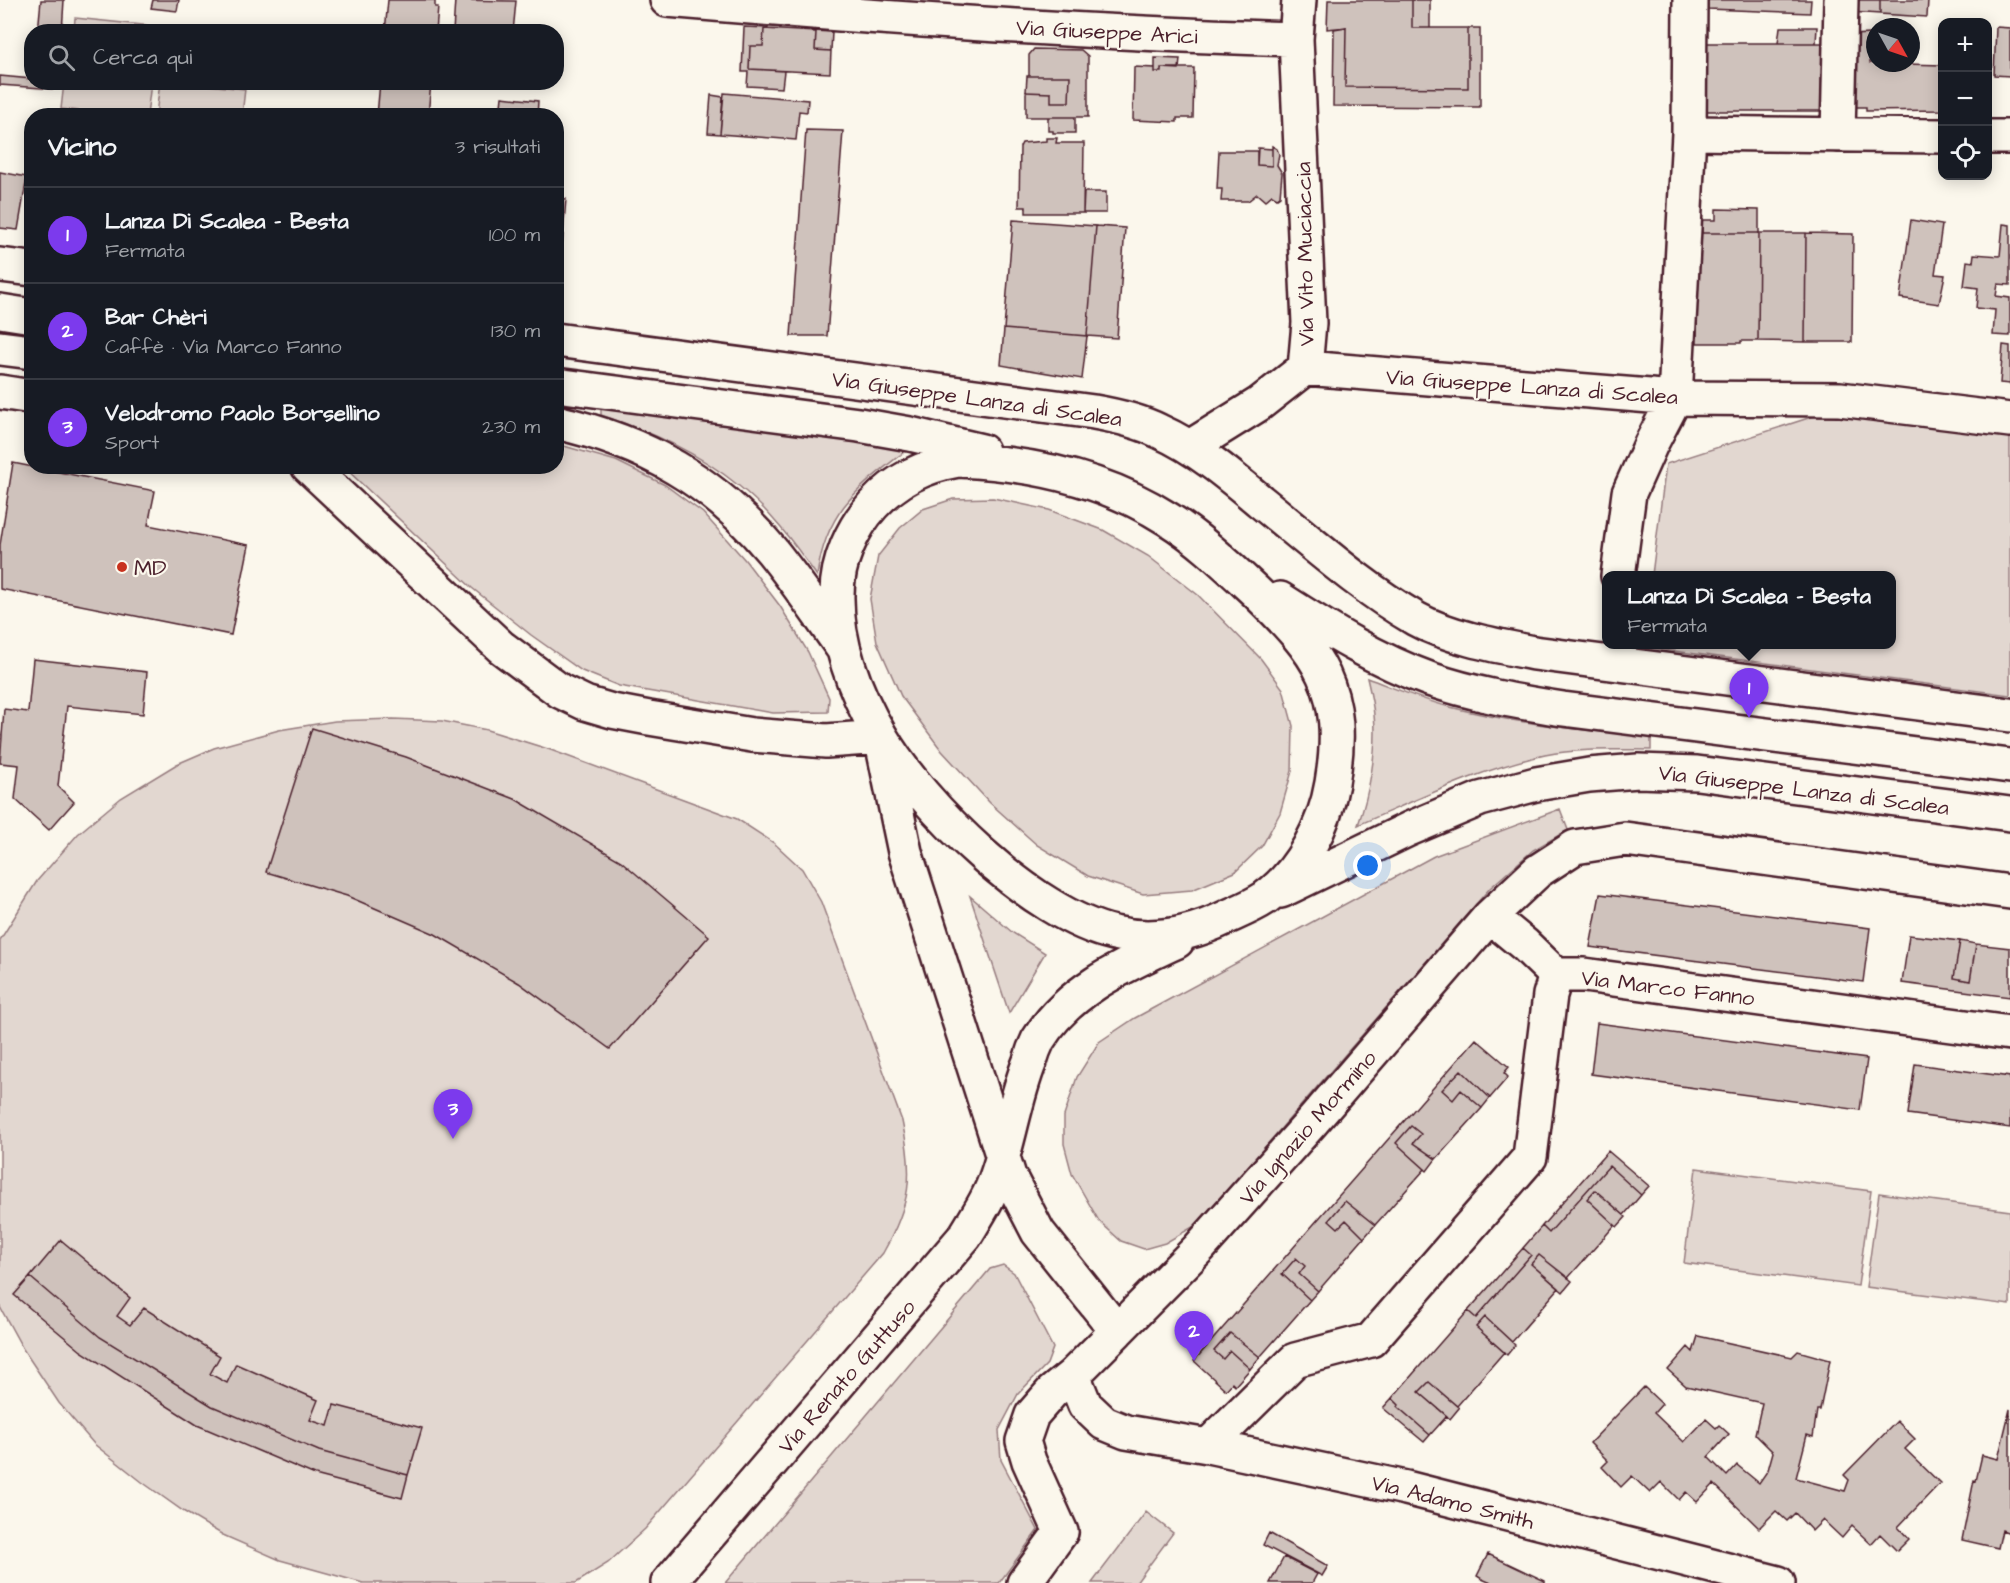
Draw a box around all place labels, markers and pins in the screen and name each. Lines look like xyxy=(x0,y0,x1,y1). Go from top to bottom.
place label: MD xyxy=(134,553,166,584)
marker: MD xyxy=(115,560,129,574)
pin: 1 xyxy=(1730,668,1768,718)
pin: 3 xyxy=(434,1090,472,1139)
pin: 2 xyxy=(1174,1312,1214,1361)

